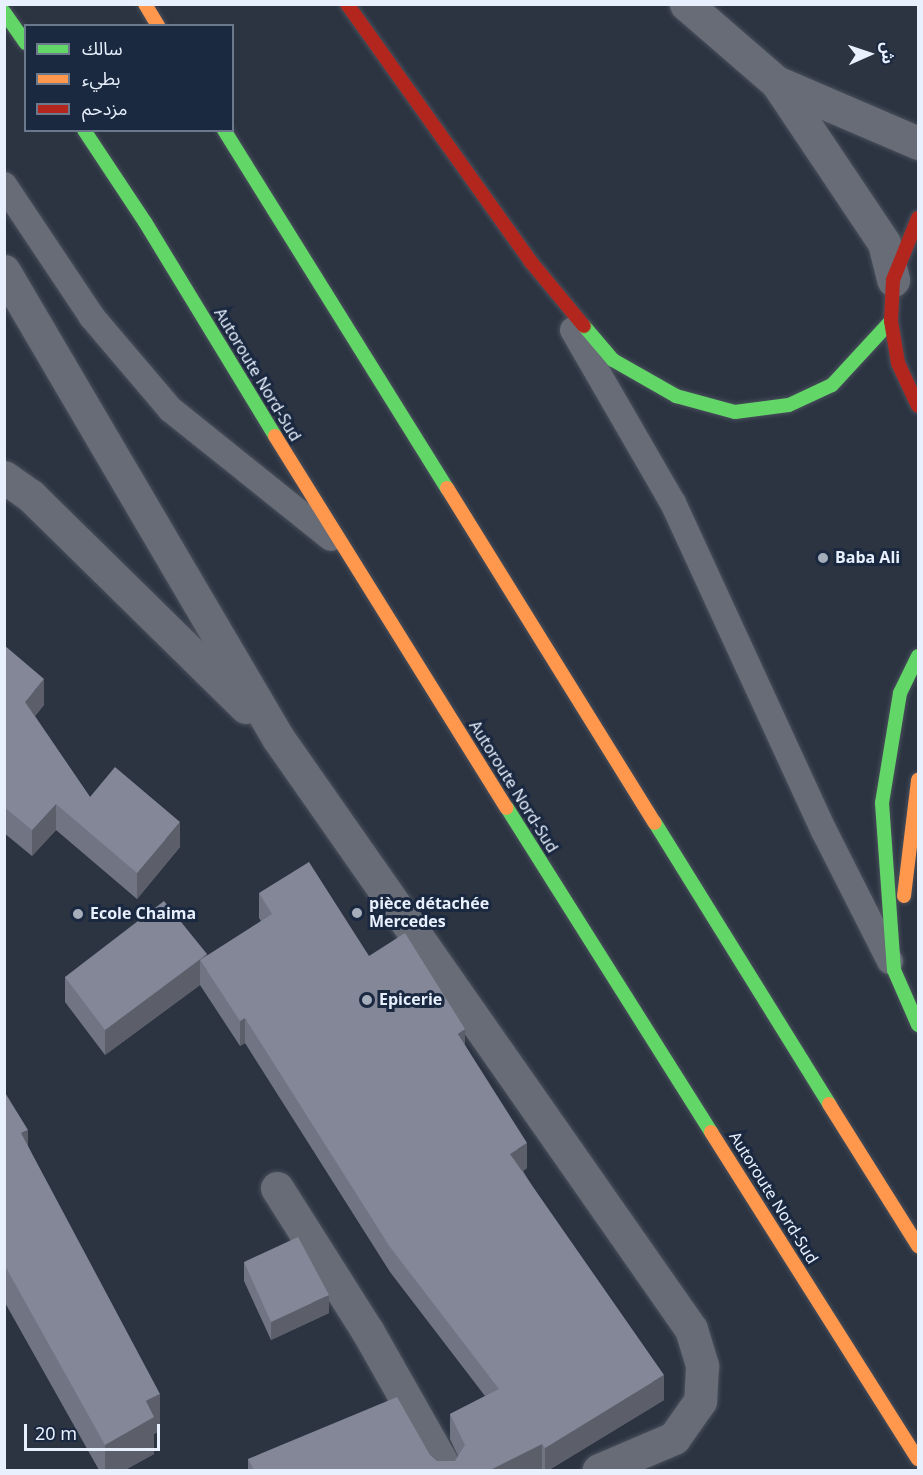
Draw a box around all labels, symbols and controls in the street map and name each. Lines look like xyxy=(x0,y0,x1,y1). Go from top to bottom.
legend xyxy=(24,24,234,132)
north arrow xyxy=(839,24,899,84)
text: سالك xyxy=(82,30,123,68)
text: ش xyxy=(869,41,905,65)
text: بطيء xyxy=(82,60,120,98)
text: مزدحم xyxy=(82,90,127,128)
street label: Autoroute Nord-Sud xyxy=(210,305,304,445)
place label: Baba Ali xyxy=(835,548,900,568)
marker: Baba Ali xyxy=(816,551,830,565)
street label: Autoroute Nord-Sud xyxy=(465,717,561,857)
place label: pièce détachée Mercedes xyxy=(369,894,489,932)
place label: Ecole Chaima xyxy=(90,904,196,924)
marker: pièce détachée Mercedes xyxy=(350,906,364,920)
marker: Ecole Chaima xyxy=(71,907,85,921)
place label: Epicerie xyxy=(379,990,442,1010)
marker: Epicerie xyxy=(360,993,374,1007)
street label: Autoroute Nord-Sud xyxy=(725,1128,821,1268)
scale bar xyxy=(27,1412,164,1450)
text: 20 m xyxy=(35,1415,77,1453)

